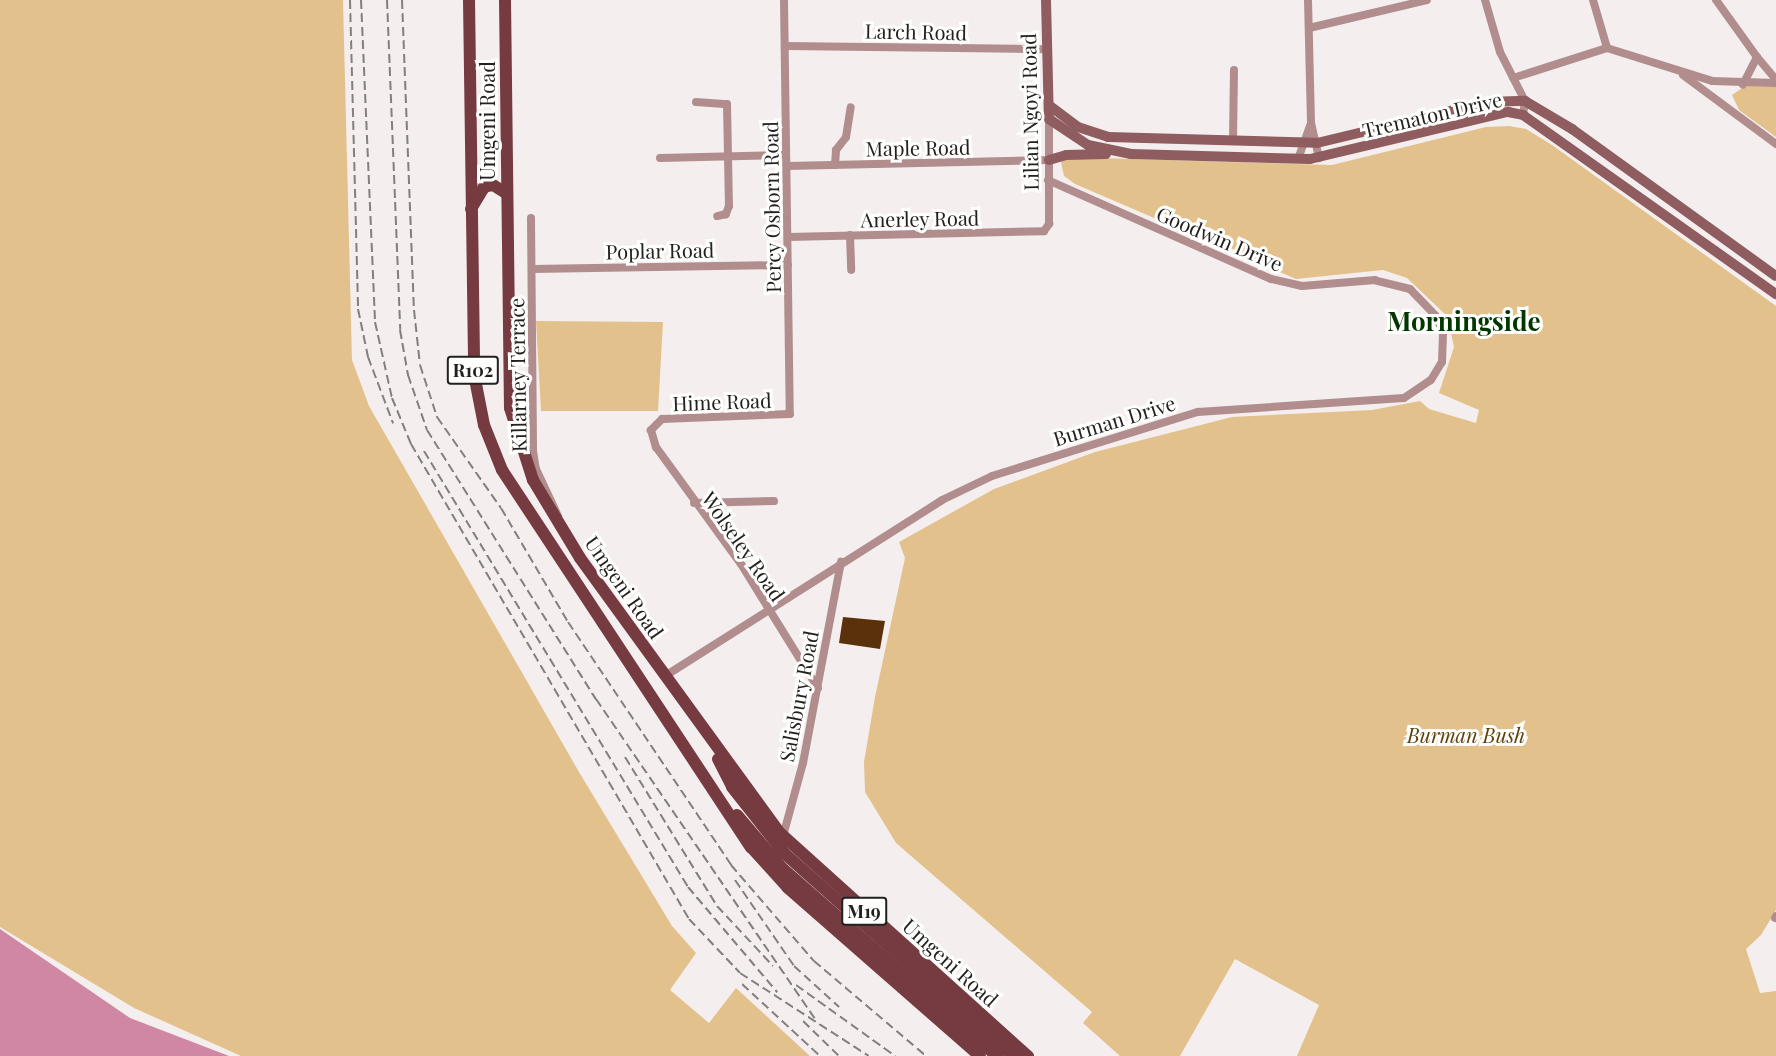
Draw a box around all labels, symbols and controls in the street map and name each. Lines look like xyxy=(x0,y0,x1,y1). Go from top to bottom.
street label: Larch Road xyxy=(865,18,967,44)
street label: Lilian Ngoyi Road xyxy=(1016,33,1042,191)
street label: Umgeni Road xyxy=(474,61,498,181)
street label: Trematon Drive xyxy=(1360,86,1504,142)
street label: Percy Osborn Road xyxy=(757,121,785,293)
street label: Maple Road xyxy=(865,134,971,160)
street label: Goodwin Drive xyxy=(1153,201,1287,275)
street label: Anerley Road xyxy=(860,205,980,231)
street label: Poplar Road xyxy=(605,237,715,263)
street label: Killarney Terrace xyxy=(504,297,530,453)
district label: Morningside xyxy=(1387,305,1541,337)
road number: R102 xyxy=(446,355,500,385)
street label: Hime Road xyxy=(672,387,772,415)
street label: Burman Drive xyxy=(1050,390,1178,450)
street label: Wolseley Road xyxy=(697,487,791,605)
street label: Umgeni Road xyxy=(581,531,669,643)
street label: Salisbury Road xyxy=(773,628,823,764)
park label: Burman Bush xyxy=(1407,722,1525,746)
road number: M19 xyxy=(840,896,888,926)
street label: Umgeni Road xyxy=(899,913,1003,1011)

